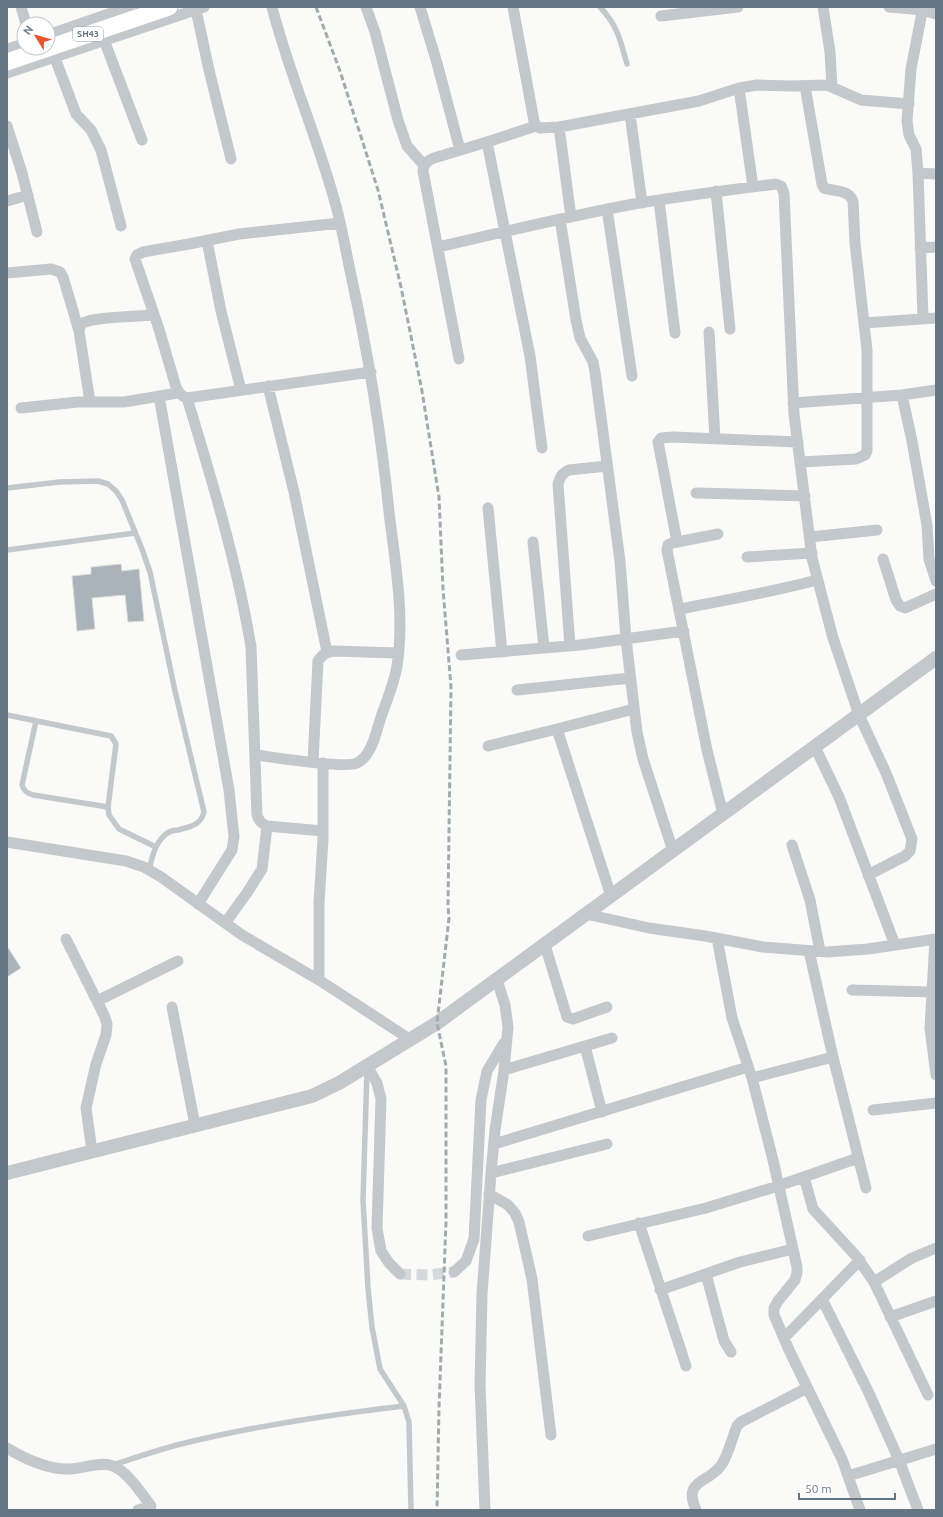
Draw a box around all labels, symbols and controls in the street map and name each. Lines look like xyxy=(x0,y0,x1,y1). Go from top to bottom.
north arrow xyxy=(16,16,56,56)
text: N xyxy=(21,23,35,37)
road number: SH43 xyxy=(73,27,103,41)
scale bar xyxy=(799,1475,895,1501)
text: 50 m xyxy=(805,1482,832,1495)

